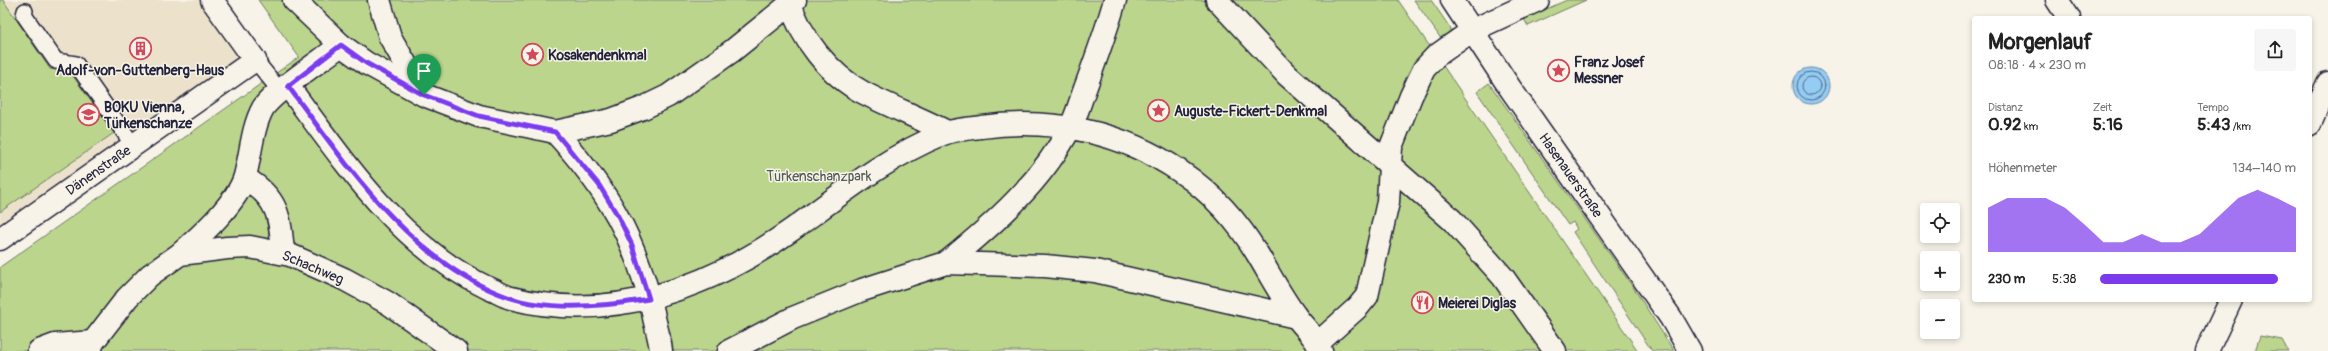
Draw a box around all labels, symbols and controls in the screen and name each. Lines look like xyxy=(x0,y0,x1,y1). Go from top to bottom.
text: Morgenlauf xyxy=(1988,28,2092,56)
button: share xyxy=(2254,29,2296,71)
building icon: Adolf-von-Guttenberg-Haus xyxy=(127,35,153,61)
place icon: Kosakendenkmal xyxy=(519,42,545,68)
place label: Kosakendenkmal xyxy=(548,47,647,64)
pin xyxy=(407,54,441,95)
place label: Franz Josef Messner xyxy=(1574,54,1645,87)
place icon: Franz Josef Messner xyxy=(1546,57,1572,83)
text: 08:18 · 4 × 230 m xyxy=(1988,57,2086,73)
icon: arrive xyxy=(413,60,435,82)
place label: Adolf-von-Guttenberg-Haus xyxy=(56,62,225,79)
place icon: Auguste-Fickert-Denkmal xyxy=(1145,98,1171,124)
place label: BOKU Vienna, Türkenschanze xyxy=(103,99,193,132)
text: Distanz xyxy=(1988,101,2023,114)
text: Zeit xyxy=(2093,101,2112,114)
text: Tempo xyxy=(2197,101,2229,114)
school or university icon: BOKU Vienna, Türkenschanze xyxy=(75,102,101,128)
place label: Auguste-Fickert-Denkmal xyxy=(1174,103,1327,120)
text: 0.92 xyxy=(1988,114,2022,135)
text: 5:16 xyxy=(2093,114,2123,135)
text: 5:43 xyxy=(2197,114,2230,135)
text: km xyxy=(2022,120,2038,133)
text: /km xyxy=(2230,120,2251,133)
street label: Hasenauerstraße xyxy=(1535,130,1606,221)
street label: Dänenstraße xyxy=(62,142,134,199)
text: Höhenmeter xyxy=(1988,160,2057,176)
text: 134–140 m xyxy=(2233,160,2296,176)
park label: Türkenschanzpark xyxy=(766,168,872,185)
map controls xyxy=(1920,203,1960,339)
button: locate xyxy=(1920,203,1960,243)
street label: Schachweg xyxy=(279,247,346,288)
button: + xyxy=(1920,251,1960,291)
text: 230 m xyxy=(1988,271,2025,287)
text: 5:38 xyxy=(2052,271,2076,287)
restaurant icon: Meierei Diglas xyxy=(1410,290,1436,316)
place label: Meierei Diglas xyxy=(1438,295,1517,312)
button: − xyxy=(1920,299,1960,339)

